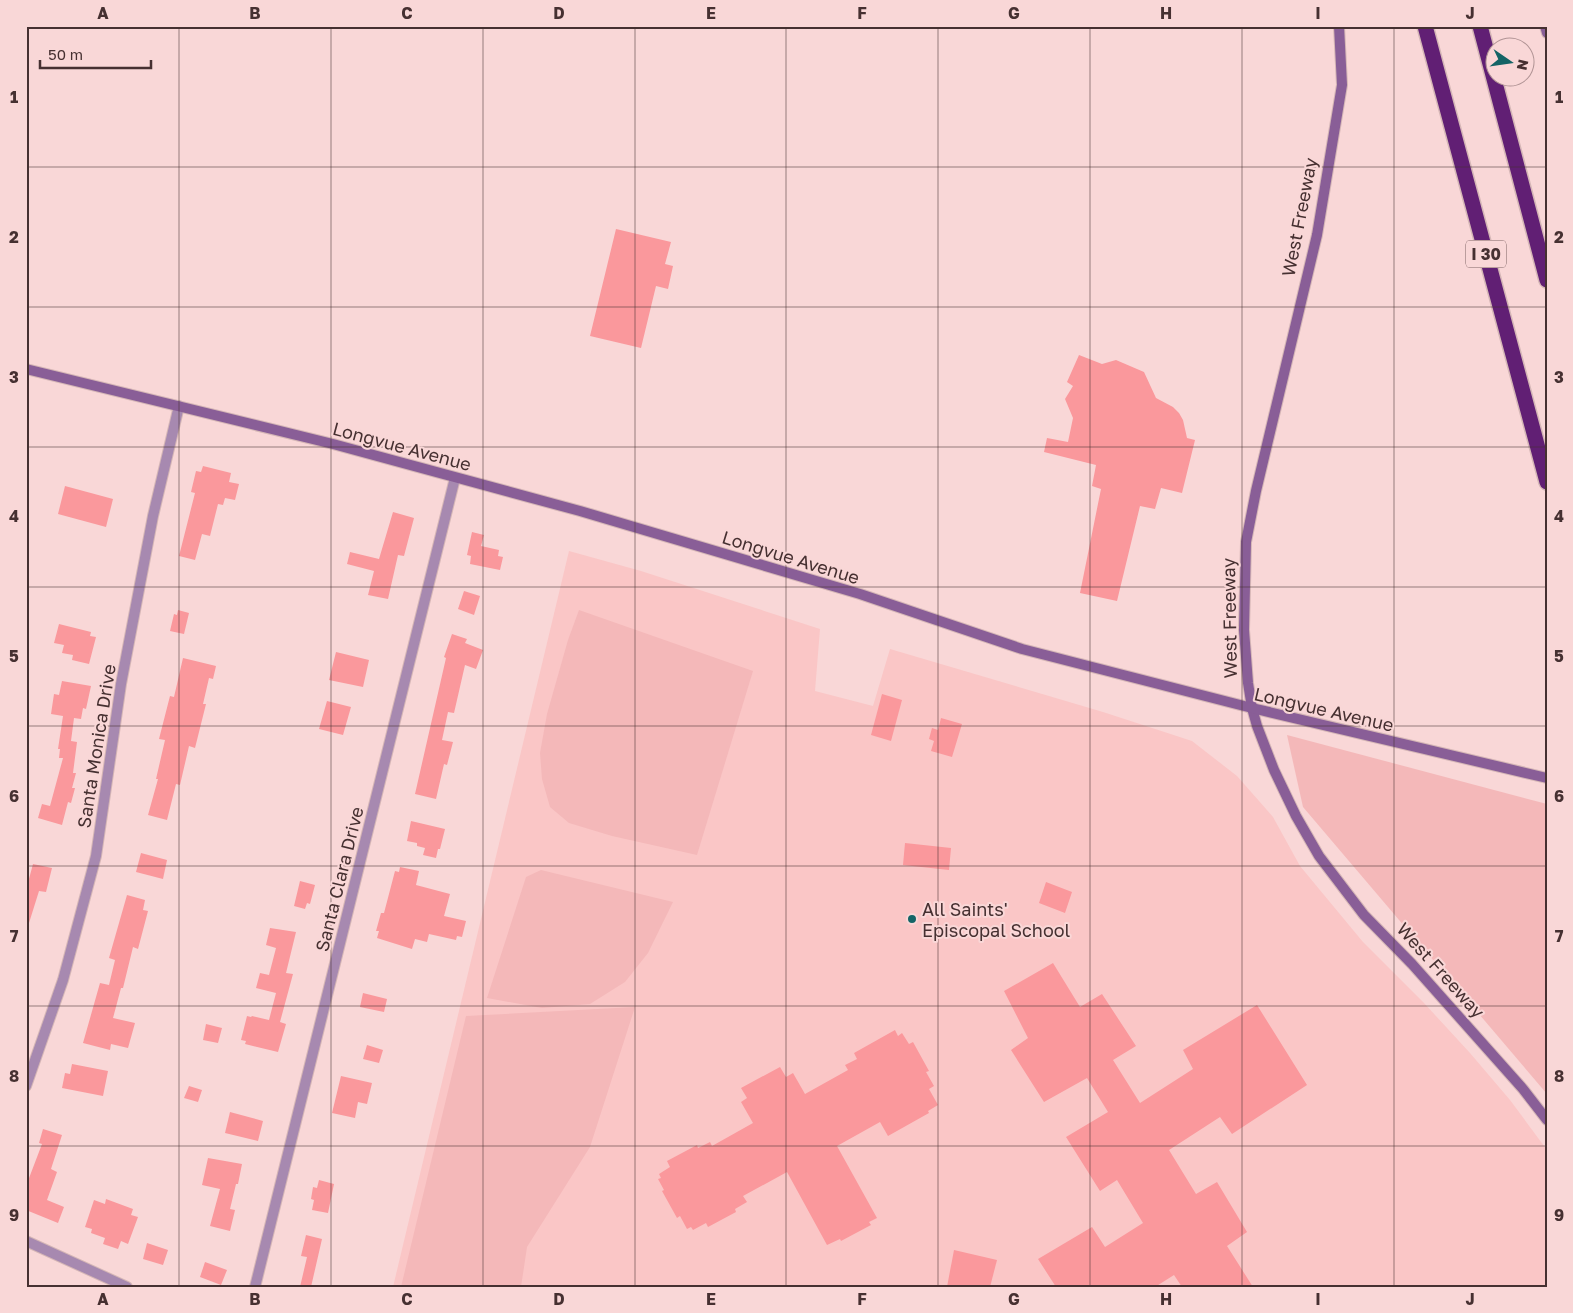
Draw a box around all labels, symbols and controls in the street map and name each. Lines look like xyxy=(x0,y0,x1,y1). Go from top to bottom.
text: A xyxy=(97,3,109,23)
text: B xyxy=(249,3,261,23)
text: C xyxy=(401,3,413,23)
text: D xyxy=(553,3,565,23)
text: E xyxy=(706,3,716,23)
text: F xyxy=(857,3,867,23)
text: G xyxy=(1008,3,1020,23)
text: H xyxy=(1160,3,1172,23)
text: I xyxy=(1315,3,1321,23)
text: J xyxy=(1465,3,1475,23)
scale bar xyxy=(40,38,151,70)
north arrow xyxy=(1486,38,1536,88)
text: 50 m xyxy=(48,45,83,63)
text: N xyxy=(1514,58,1533,72)
text: 1 xyxy=(10,87,18,107)
text: 1 xyxy=(1555,87,1563,107)
street label: West Freeway xyxy=(1277,156,1321,278)
text: 2 xyxy=(9,227,19,247)
text: 2 xyxy=(1554,227,1564,247)
road number: I 30 xyxy=(1466,240,1506,268)
text: 3 xyxy=(9,367,19,387)
text: 3 xyxy=(1554,367,1564,387)
street label: Longvue Avenue xyxy=(330,417,474,475)
text: 4 xyxy=(9,506,19,526)
text: 4 xyxy=(1554,506,1564,526)
street label: Longvue Avenue xyxy=(720,526,862,588)
street label: West Freeway xyxy=(1217,558,1241,678)
text: 5 xyxy=(9,646,19,666)
text: 5 xyxy=(1554,646,1564,666)
street label: Santa Monica Drive xyxy=(72,662,120,830)
street label: Longvue Avenue xyxy=(1252,682,1396,736)
text: 6 xyxy=(9,786,19,806)
text: 6 xyxy=(1554,786,1564,806)
street label: Santa Clara Drive xyxy=(310,804,368,954)
place label: All Saints' Episcopal School xyxy=(922,898,1071,941)
marker: All Saints' Episcopal School xyxy=(906,913,918,925)
street label: West Freeway xyxy=(1392,918,1490,1022)
text: 7 xyxy=(10,926,19,946)
text: 7 xyxy=(1555,926,1564,946)
text: 8 xyxy=(9,1066,19,1086)
text: 8 xyxy=(1554,1066,1564,1086)
text: 9 xyxy=(9,1205,19,1225)
text: 9 xyxy=(1554,1205,1564,1225)
text: A xyxy=(97,1289,109,1309)
text: B xyxy=(249,1289,261,1309)
text: C xyxy=(401,1289,413,1309)
text: D xyxy=(553,1289,565,1309)
text: E xyxy=(706,1289,716,1309)
text: F xyxy=(857,1289,867,1309)
text: G xyxy=(1008,1289,1020,1309)
text: H xyxy=(1160,1289,1172,1309)
text: I xyxy=(1315,1289,1321,1309)
text: J xyxy=(1465,1289,1475,1309)

